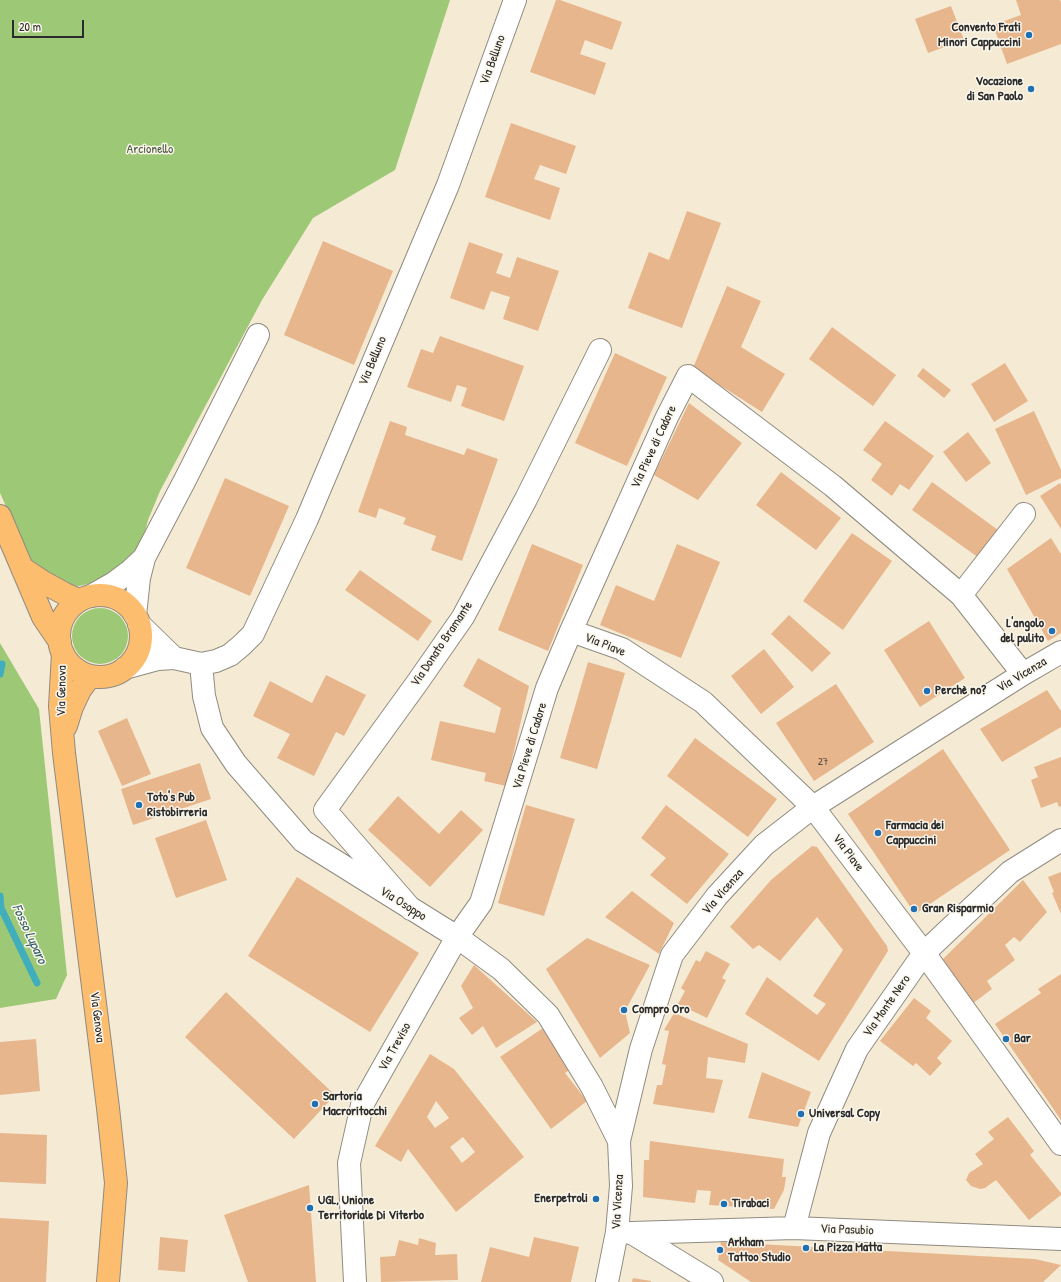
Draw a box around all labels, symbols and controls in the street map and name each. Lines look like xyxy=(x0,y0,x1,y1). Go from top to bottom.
scale bar xyxy=(14,12,86,38)
text: 20 m xyxy=(19,18,41,35)
place label: Convento Frati Minori Cappuccini xyxy=(938,20,1021,51)
marker: Convento Frati Minori Cappuccini xyxy=(1024,30,1034,40)
street label: Via Belluno xyxy=(477,33,509,87)
place label: Vocazione di San Paolo xyxy=(967,74,1023,105)
marker: Vocazione di San Paolo xyxy=(1026,84,1036,94)
park label: Arcionello xyxy=(127,142,173,158)
street label: Via Belluno xyxy=(356,334,390,388)
street label: Via Pieve di Cadore xyxy=(628,403,680,491)
street label: Via Donato Bramante xyxy=(408,598,476,690)
place label: L'angolo del pulito xyxy=(1000,616,1044,647)
marker: L'angolo del pulito xyxy=(1047,626,1057,636)
street label: Via Piave xyxy=(582,630,628,660)
street label: Via Vicenza xyxy=(994,654,1050,696)
street label: Via Genova xyxy=(54,665,70,717)
place label: Perchè no? xyxy=(935,683,986,699)
marker: Perchè no? xyxy=(922,686,932,696)
street label: Via Pieve di Cadore xyxy=(509,701,551,791)
house number: 27 xyxy=(818,755,828,769)
place label: Toto's Pub Ristobirreria xyxy=(147,790,207,821)
marker: Toto's Pub Ristobirreria xyxy=(134,800,144,810)
place label: Farmacia dei Cappuccini xyxy=(886,818,944,849)
marker: Farmacia dei Cappuccini xyxy=(873,828,883,838)
street label: Via Piave xyxy=(829,831,867,875)
street label: Via Vicenza xyxy=(699,866,747,918)
street label: Via Osoppo xyxy=(377,884,429,924)
place label: Gran Risparmio xyxy=(922,901,994,917)
water label: Fosso Luparo xyxy=(8,902,50,966)
marker: Gran Risparmio xyxy=(909,904,919,914)
street label: Via Monte Nero xyxy=(860,972,914,1040)
street label: Via Genova xyxy=(86,991,108,1043)
place label: Compro Oro xyxy=(632,1002,689,1018)
marker: Compro Oro xyxy=(619,1005,629,1015)
street label: Via Treviso xyxy=(375,1020,415,1074)
place label: Bar xyxy=(1014,1031,1031,1047)
marker: Bar xyxy=(1001,1034,1011,1044)
place label: Sartoria Macroritocchi xyxy=(323,1089,387,1120)
marker: Sartoria Macroritocchi xyxy=(310,1099,320,1109)
place label: Universal Copy xyxy=(809,1106,880,1122)
marker: Universal Copy xyxy=(796,1109,806,1119)
street label: Via Vicenza xyxy=(609,1174,627,1230)
place label: Enerpetroli xyxy=(534,1191,588,1207)
place label: UGL, Unione Territoriale Di Viterbo xyxy=(318,1193,424,1224)
marker: Enerpetroli xyxy=(591,1194,601,1204)
place label: Tirabaci xyxy=(732,1196,770,1212)
marker: Tirabaci xyxy=(719,1199,729,1209)
marker: UGL, Unione Territoriale Di Viterbo xyxy=(305,1203,315,1213)
street label: Via Pasubio xyxy=(820,1221,874,1239)
place label: Arkham Tattoo Studio xyxy=(728,1235,790,1266)
place label: La Pizza Matta xyxy=(814,1240,882,1256)
marker: La Pizza Matta xyxy=(801,1243,811,1253)
marker: Arkham Tattoo Studio xyxy=(715,1245,725,1255)

